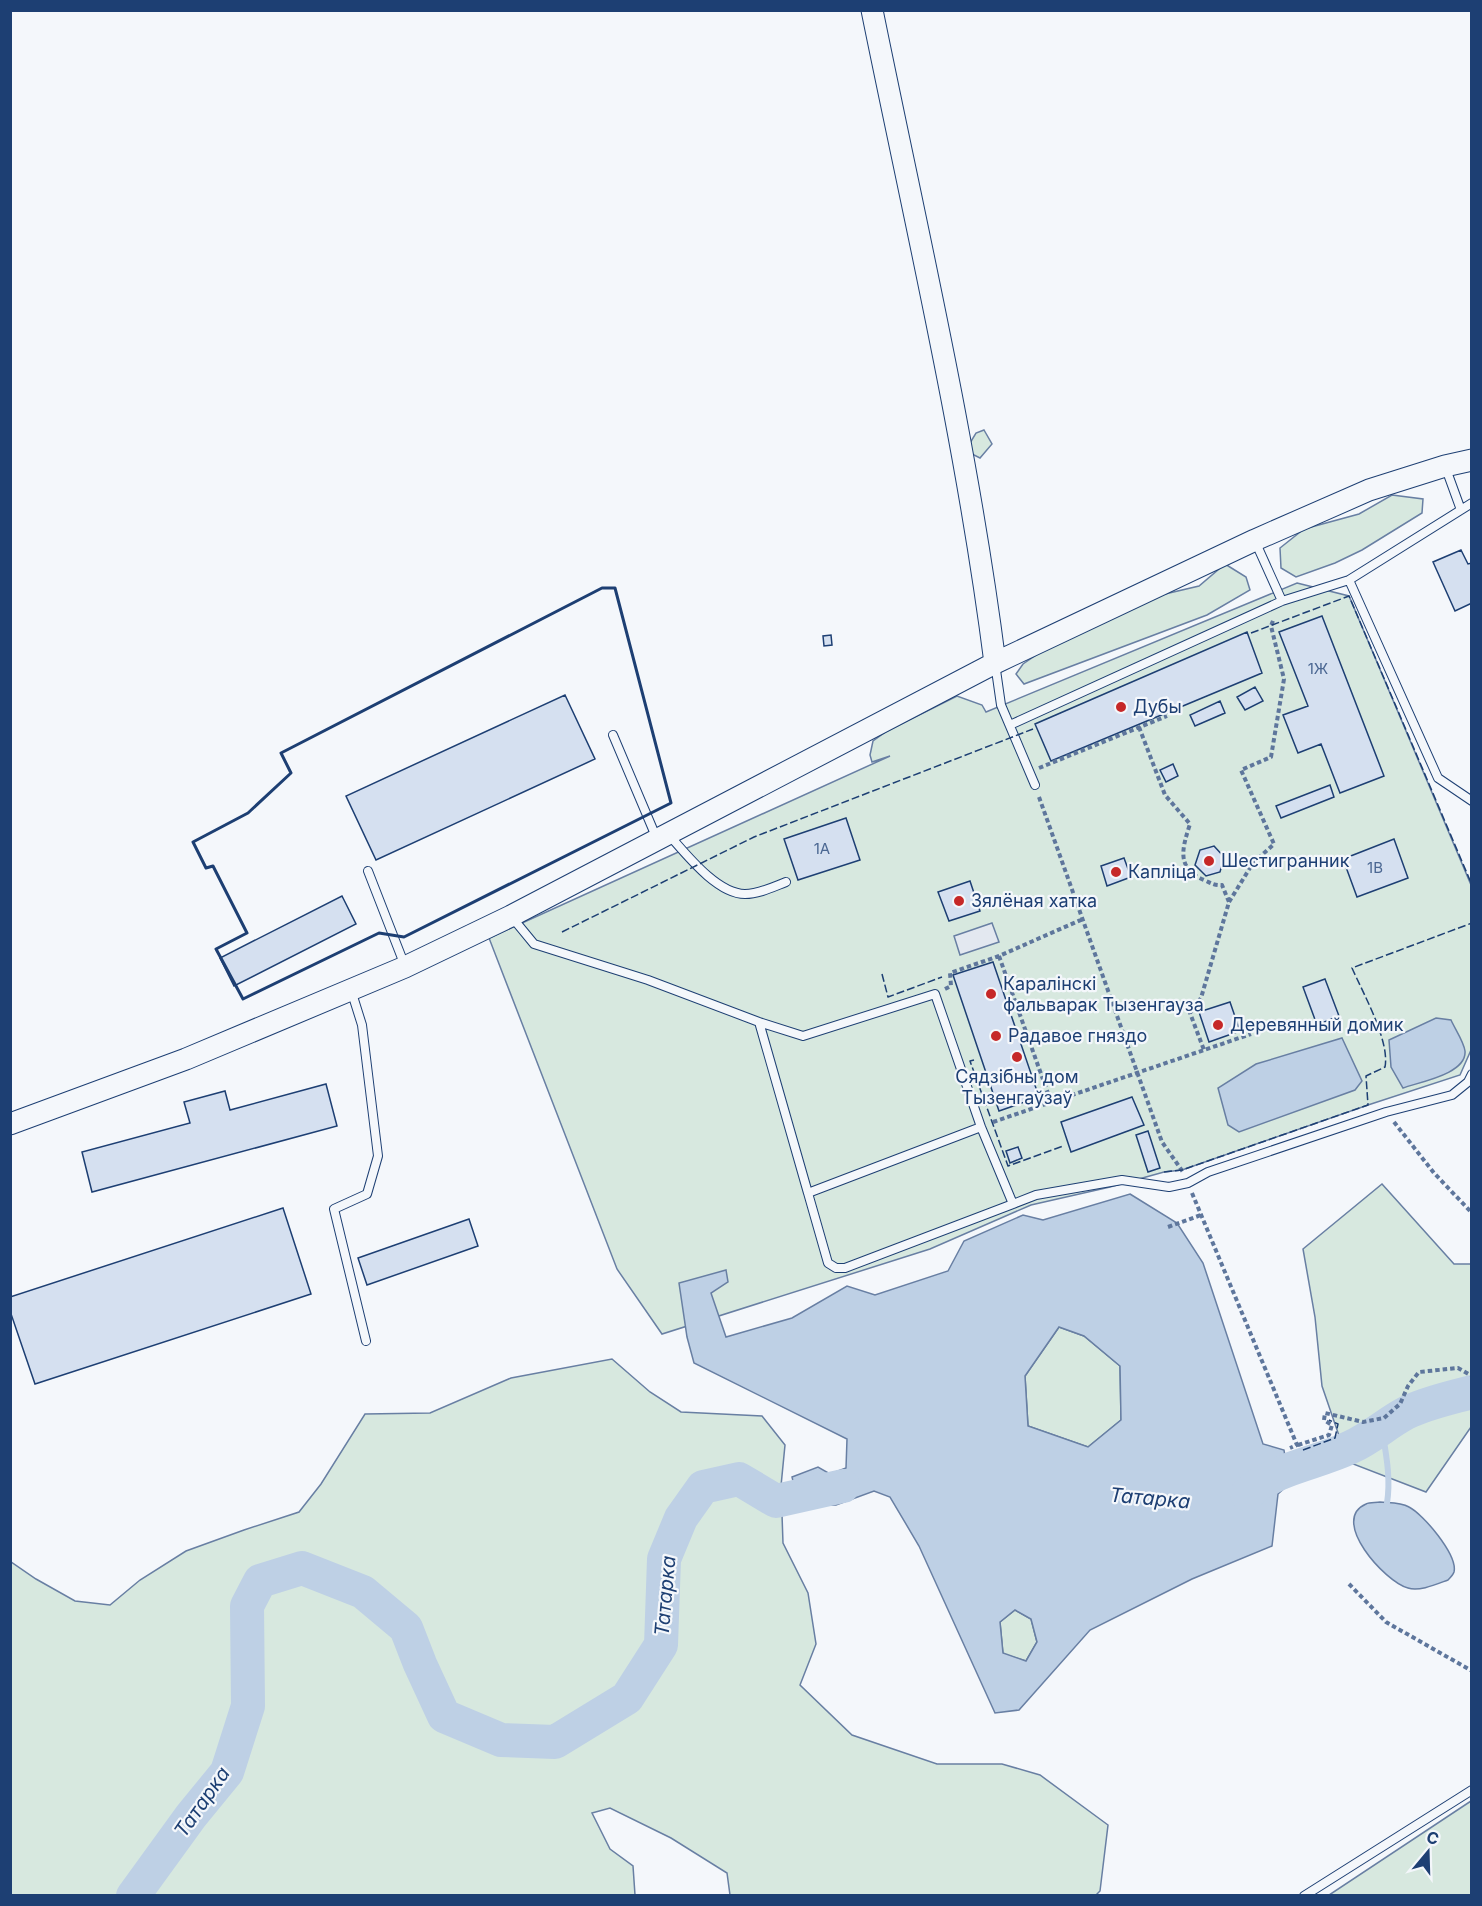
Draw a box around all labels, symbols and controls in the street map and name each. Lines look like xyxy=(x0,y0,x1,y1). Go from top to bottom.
house number: 1Ж xyxy=(1308,659,1328,678)
place label: Дубы xyxy=(1133,696,1182,717)
marker: Дубы xyxy=(1114,700,1128,714)
house number: 1А xyxy=(814,839,830,858)
place label: Шестигранник xyxy=(1221,850,1350,871)
marker: Шестигранник xyxy=(1202,854,1216,868)
house number: 1В xyxy=(1367,858,1383,877)
place label: Капліца xyxy=(1128,861,1196,882)
marker: Капліца xyxy=(1109,865,1123,879)
place label: Зялёная хатка xyxy=(971,890,1097,911)
marker: Зялёная хатка xyxy=(952,894,966,908)
place label: Каралінскі фальварак Тызенгауза xyxy=(1003,973,1204,1015)
marker: Каралінскі фальварак Тызенгауза xyxy=(984,987,998,1001)
place label: Деревянный домик xyxy=(1230,1014,1404,1035)
marker: Деревянный домик xyxy=(1211,1018,1225,1032)
place label: Радавое гняздо xyxy=(1008,1025,1147,1046)
marker: Радавое гняздо xyxy=(989,1029,1003,1043)
marker: Сядзібны дом Тызенгаўзаў xyxy=(1010,1050,1024,1064)
place label: Сядзібны дом Тызенгаўзаў xyxy=(955,1066,1079,1108)
water label: Татарка xyxy=(1109,1483,1191,1513)
water label: Татарка xyxy=(650,1555,680,1637)
water label: Татарка xyxy=(169,1762,235,1842)
north arrow xyxy=(1398,1822,1458,1882)
text: С xyxy=(1424,1826,1442,1849)

